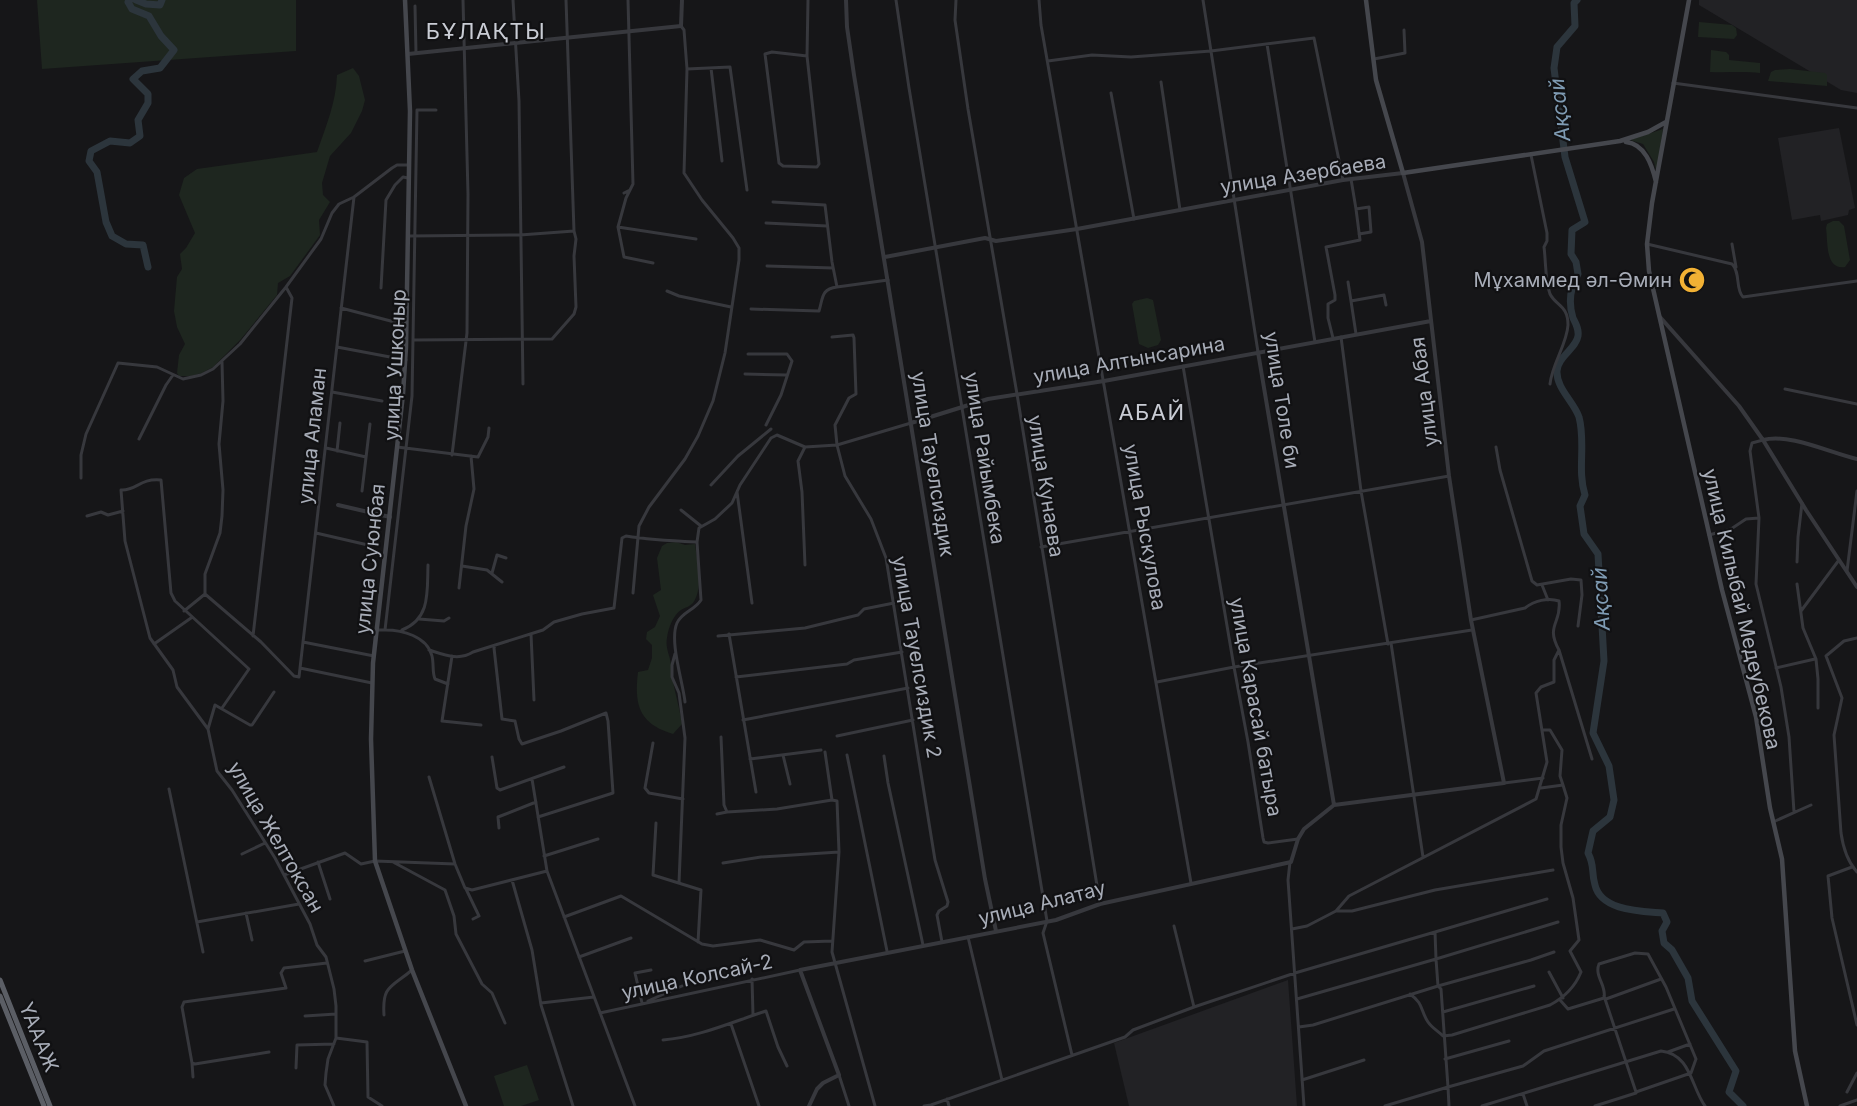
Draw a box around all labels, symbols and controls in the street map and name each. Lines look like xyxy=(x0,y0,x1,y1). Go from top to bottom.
district label: БҰЛАҚТЫ xyxy=(426,18,546,44)
water label: Ақсай xyxy=(1544,77,1575,144)
street label: улица Азербаева xyxy=(1218,149,1388,199)
mosque icon: Мұхаммед әл-Әмин xyxy=(1677,265,1707,295)
place label: Мұхаммед әл-Әмин xyxy=(1473,268,1672,292)
street label: улица Ушконыр xyxy=(379,289,411,441)
street label: улица Толе би xyxy=(1259,330,1305,470)
street label: улица Алтынсарина xyxy=(1031,331,1227,389)
street label: улица Абая xyxy=(1405,336,1443,448)
street label: улица Аламан xyxy=(293,366,331,506)
street label: улица Тауелсиздик xyxy=(907,370,960,558)
street label: улица Райымбека xyxy=(960,370,1010,546)
district label: АБАЙ xyxy=(1118,399,1186,425)
street label: улица Кунаева xyxy=(1023,413,1069,559)
street label: улица Рыскулова xyxy=(1119,442,1171,612)
street label: улица Килыбай Медеубекова xyxy=(1698,466,1786,752)
street label: улица Суюнбая xyxy=(350,483,390,635)
street label: улица Тауелсиздик 2 xyxy=(887,554,947,760)
water label: Ақсай xyxy=(1586,567,1615,632)
street label: улица Карасай батыра xyxy=(1225,595,1287,819)
street label: улица Желтоксан xyxy=(223,757,329,917)
street label: улица Алатау xyxy=(976,876,1108,930)
street label: улица Колсай-2 xyxy=(619,949,775,1005)
street label: ҮАААЖ xyxy=(14,999,64,1075)

